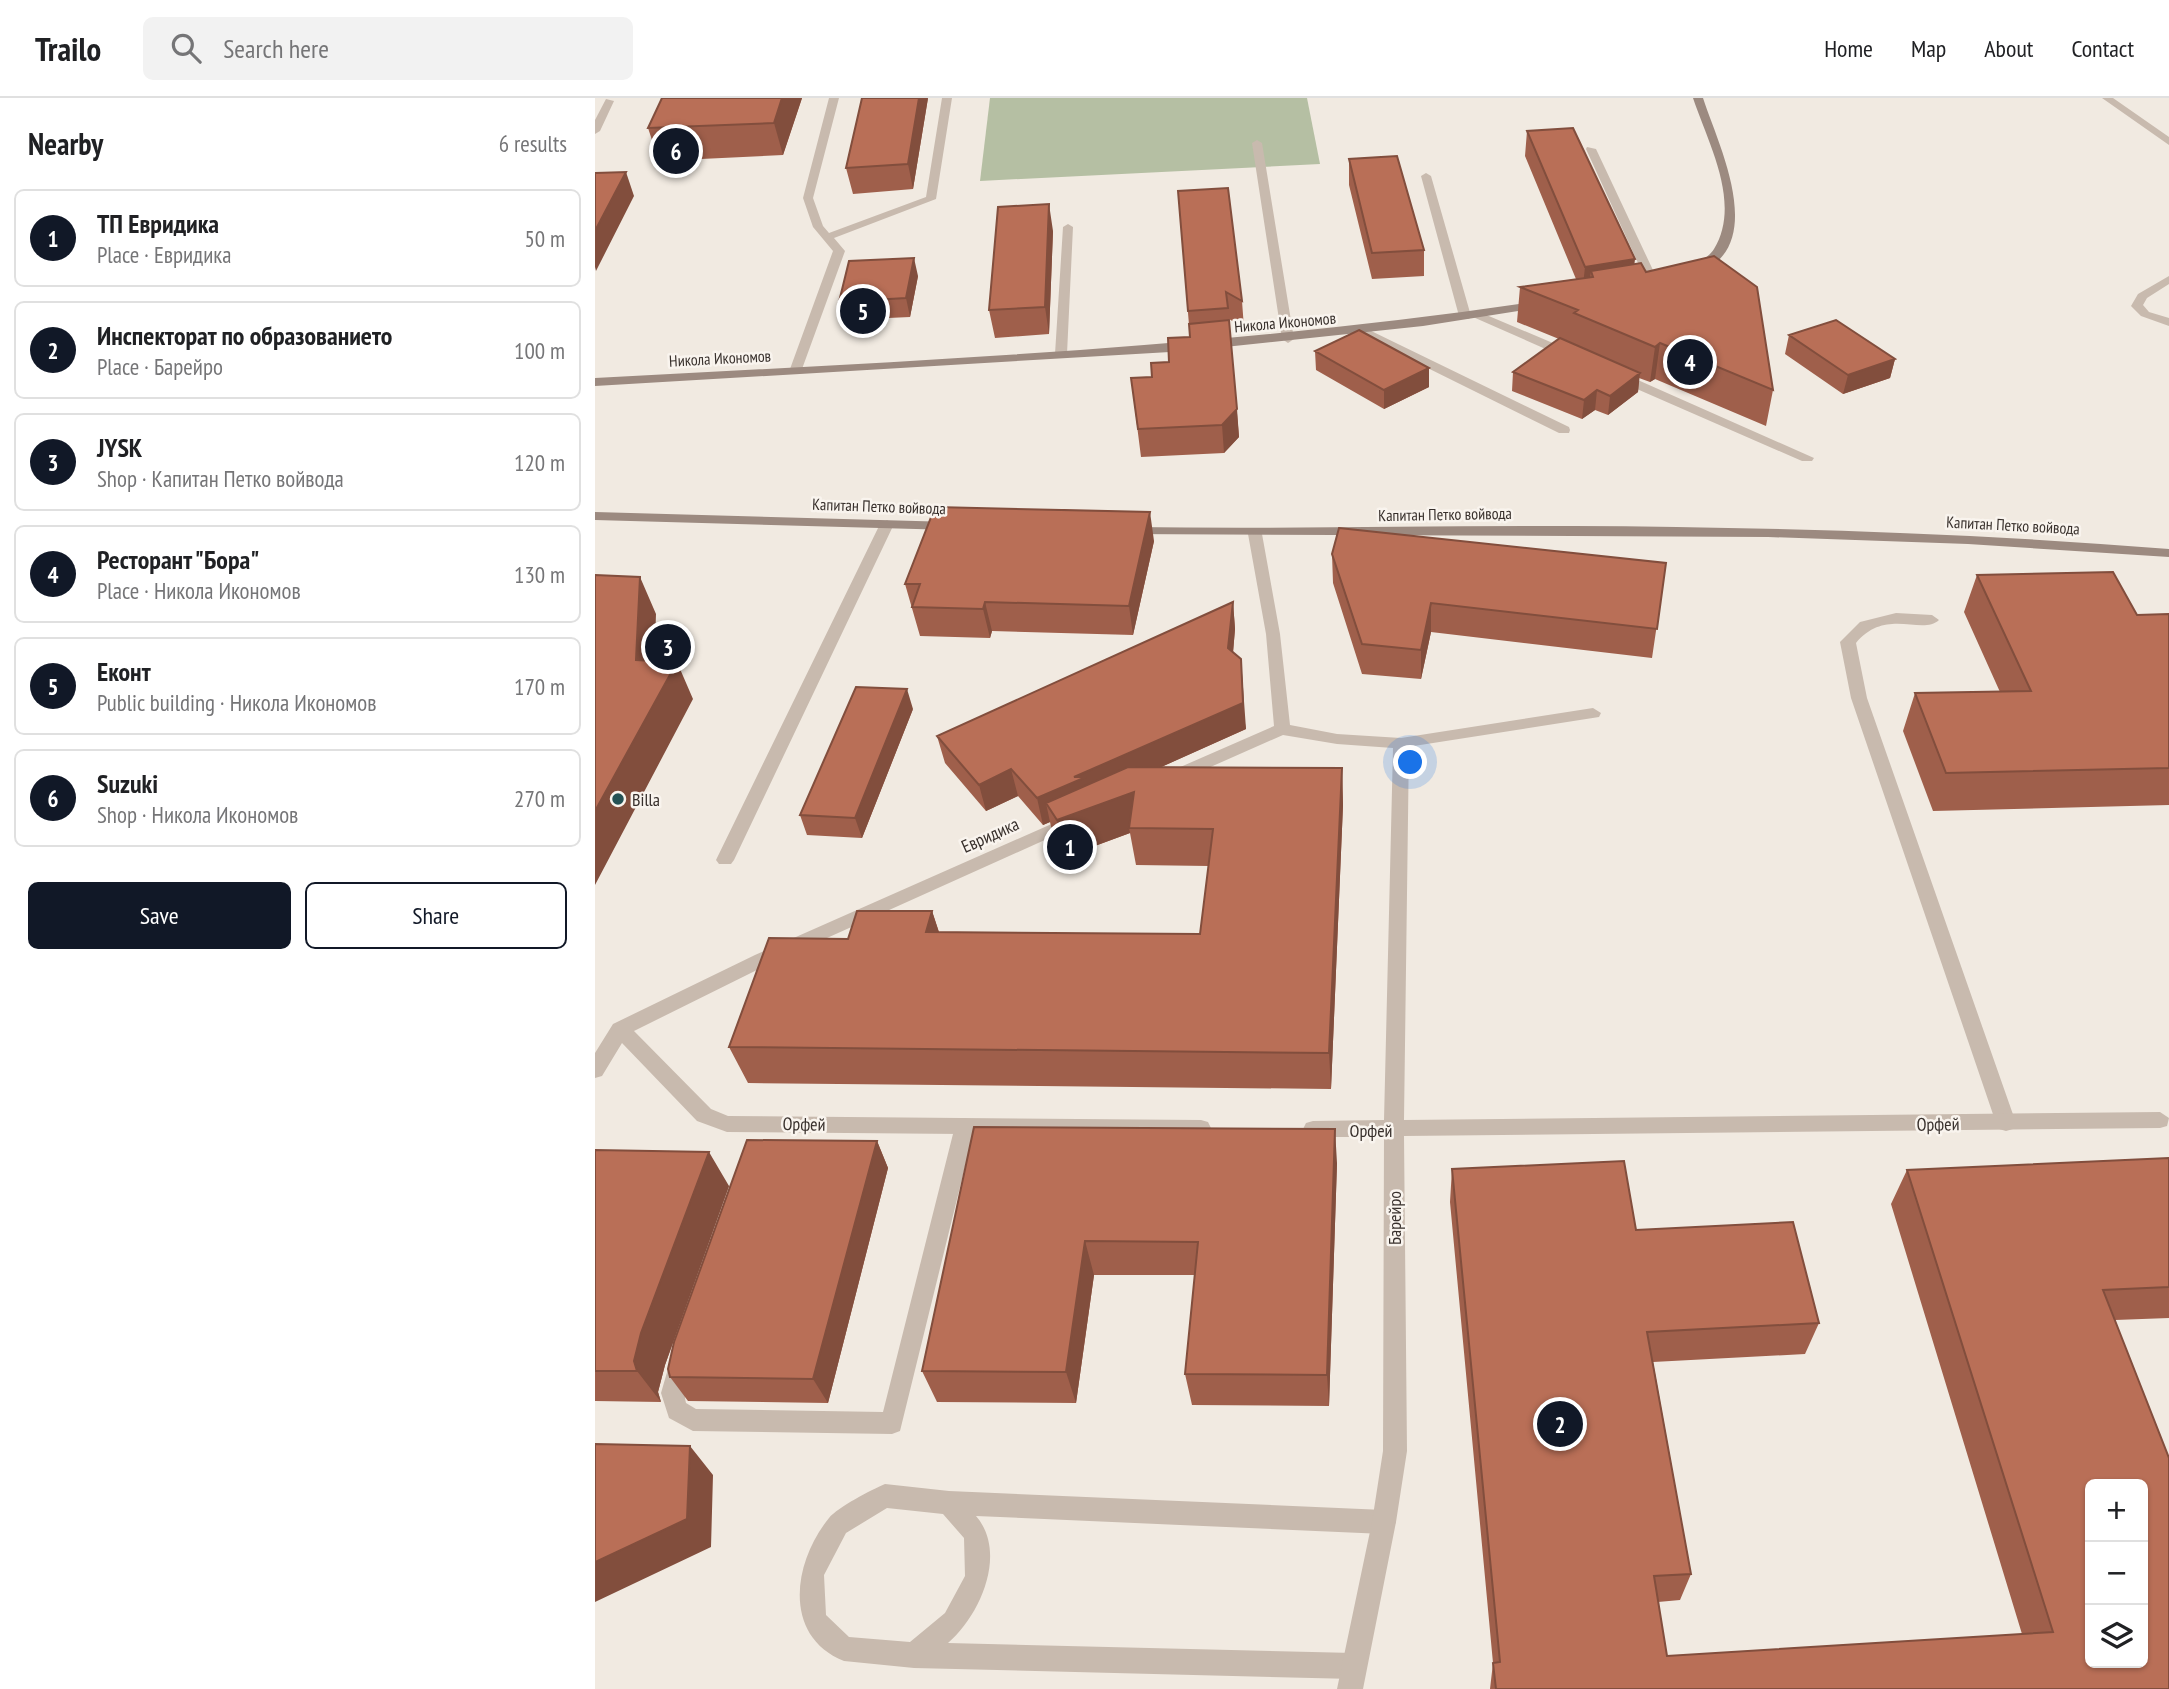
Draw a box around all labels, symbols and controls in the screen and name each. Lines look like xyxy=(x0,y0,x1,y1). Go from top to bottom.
search box xyxy=(143,17,633,80)
text: Trailo xyxy=(35,27,101,70)
icon: search xyxy=(167,29,205,67)
text: Search here xyxy=(223,32,329,65)
text: Home xyxy=(1824,33,1873,64)
text: Map xyxy=(1911,33,1946,64)
text: About xyxy=(1984,33,2033,64)
text: Contact xyxy=(2071,33,2134,64)
text: Nearby xyxy=(28,124,103,163)
pin: 6 xyxy=(653,125,699,177)
text: 6 results xyxy=(499,129,567,158)
text: ТП Евридика xyxy=(97,207,219,240)
text: 1 xyxy=(48,224,59,253)
text: 50 m xyxy=(524,224,565,253)
text: Place · Евридика xyxy=(97,240,231,269)
pin: 5 xyxy=(840,285,886,337)
street label: Никола Икономов xyxy=(1233,308,1337,336)
text: Инспекторат по образованието xyxy=(97,319,392,352)
text: 2 xyxy=(48,336,59,365)
text: 100 m xyxy=(514,336,565,365)
pin: 4 xyxy=(1667,336,1713,388)
street label: Никола Икономов xyxy=(668,345,772,371)
text: Place · Барейро xyxy=(97,352,223,381)
text: JYSK xyxy=(97,431,142,464)
text: 3 xyxy=(48,448,59,477)
text: 120 m xyxy=(514,448,565,477)
text: Shop · Капитан Петко войвода xyxy=(97,464,344,493)
street label: Капитан Петко войвода xyxy=(812,494,946,518)
street label: Капитан Петко войвода xyxy=(1378,503,1512,525)
street label: Капитан Петко войвода xyxy=(1946,512,2080,538)
text: Ресторант "Бора" xyxy=(97,543,259,576)
text: 4 xyxy=(48,560,59,589)
text: 130 m xyxy=(514,560,565,589)
text: Place · Никола Икономов xyxy=(97,576,301,605)
pin: 3 xyxy=(645,621,691,673)
text: Еконт xyxy=(97,655,151,688)
text: 5 xyxy=(48,672,59,701)
text: 170 m xyxy=(514,672,565,701)
text: Public building · Никола Икономов xyxy=(97,688,376,717)
your location xyxy=(1393,745,1427,779)
text: Suzuki xyxy=(97,767,158,800)
text: 6 xyxy=(48,784,59,813)
text: 270 m xyxy=(514,784,565,813)
place label: Billa xyxy=(632,788,660,811)
marker: Billa xyxy=(610,791,626,807)
text: Shop · Никола Икономов xyxy=(97,800,298,829)
street label: Евридика xyxy=(958,812,1022,858)
pin: 1 xyxy=(1047,821,1093,873)
button: Save xyxy=(28,882,291,949)
button: Share xyxy=(305,882,567,949)
street label: Орфей xyxy=(782,1112,826,1136)
street label: Орфей xyxy=(1916,1112,1960,1136)
street label: Орфей xyxy=(1350,1119,1392,1142)
street label: Барейро xyxy=(1383,1191,1406,1245)
pin: 2 xyxy=(1537,1398,1583,1450)
map controls xyxy=(2085,1479,2148,1668)
button: + xyxy=(2085,1479,2148,1542)
button: − xyxy=(2085,1542,2148,1605)
button: layers xyxy=(2085,1605,2148,1668)

